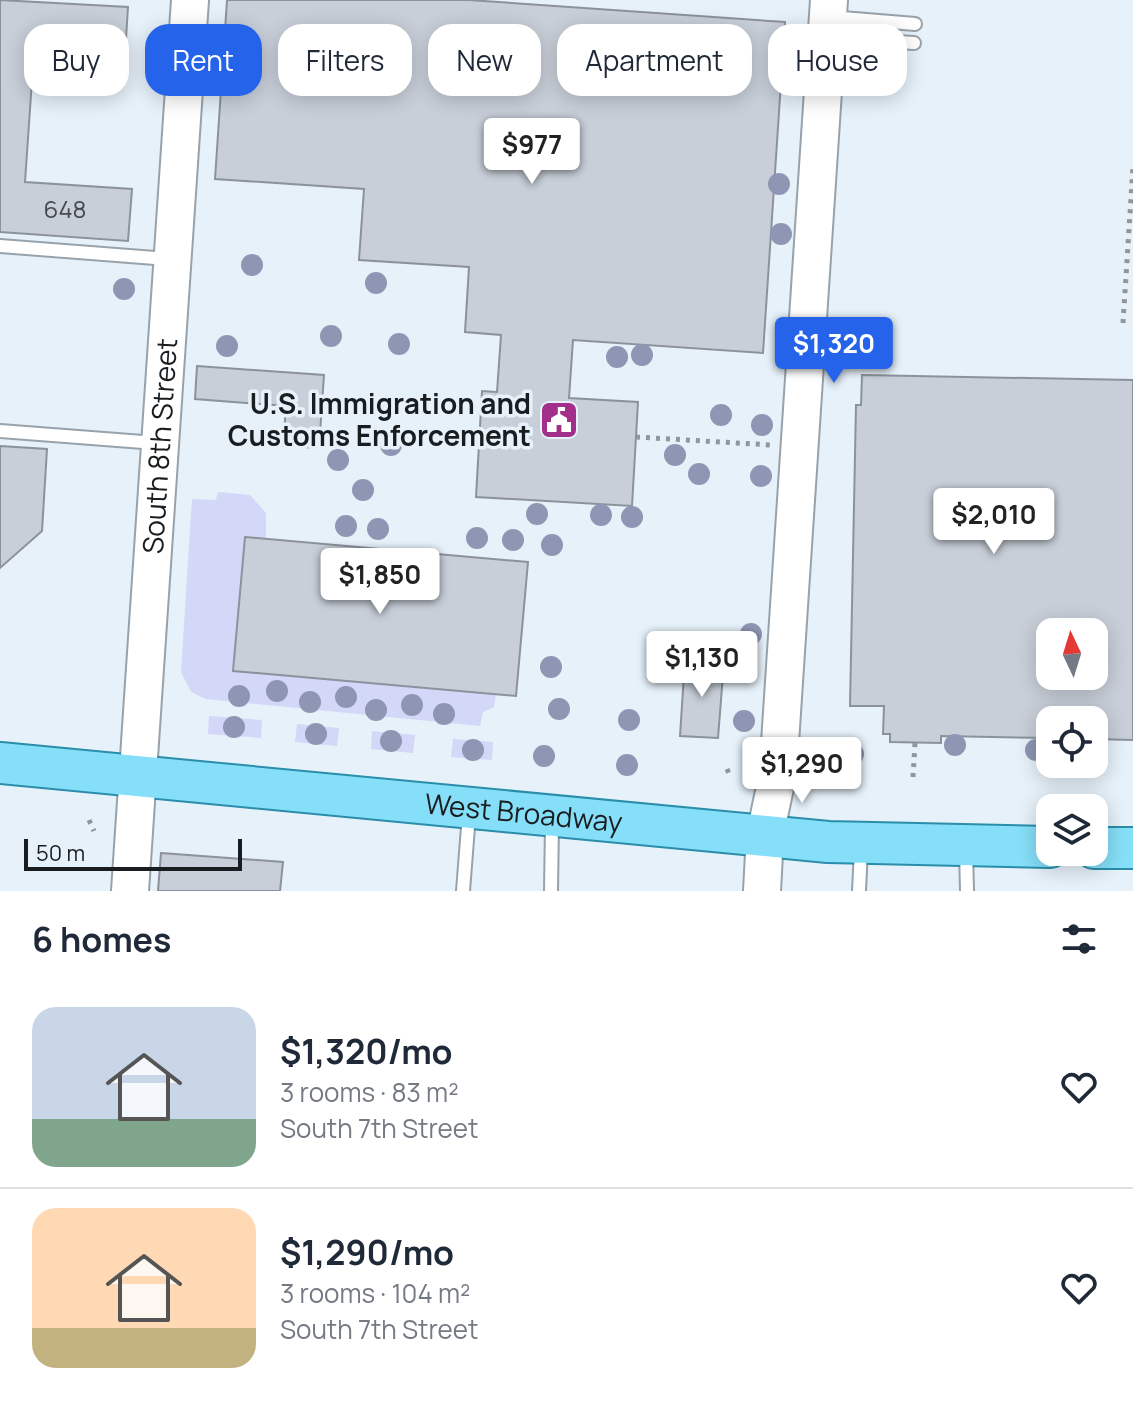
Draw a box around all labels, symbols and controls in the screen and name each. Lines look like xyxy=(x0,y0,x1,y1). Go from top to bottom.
chip: Buy xyxy=(24,24,129,96)
chip: Rent xyxy=(145,24,262,96)
chip: Filters xyxy=(278,24,412,96)
chip: New xyxy=(428,24,541,96)
chip: Apartment xyxy=(557,24,752,96)
chip: House xyxy=(768,24,907,96)
pin: $977 xyxy=(485,118,579,186)
text: $977 xyxy=(502,126,562,162)
house number: 648 xyxy=(44,192,86,225)
pin: $1,320 xyxy=(769,317,899,385)
text: $1,320 xyxy=(793,325,875,361)
street label: South 8th Street xyxy=(133,337,185,555)
place label: U.S. Immigration and Customs Enforcement xyxy=(228,384,531,454)
public building icon: U.S. Immigration and Customs Enforcement xyxy=(538,399,580,441)
pin: $2,010 xyxy=(929,488,1059,556)
text: $2,010 xyxy=(951,496,1037,532)
pin: $1,850 xyxy=(315,548,445,616)
text: $1,850 xyxy=(339,556,421,592)
north arrow xyxy=(1036,618,1108,690)
map controls xyxy=(1036,618,1108,866)
pin: $1,130 xyxy=(637,631,767,699)
text: $1,130 xyxy=(664,639,740,675)
button: locate xyxy=(1036,706,1108,778)
pin: $1,290 xyxy=(737,737,867,805)
text: $1,290 xyxy=(760,745,844,781)
street label: West Broadway xyxy=(423,784,624,840)
button: layers xyxy=(1036,794,1108,866)
scale bar xyxy=(24,835,242,871)
text: 50 m xyxy=(36,838,85,868)
text: 6 homes xyxy=(32,916,171,962)
icon: filters xyxy=(1057,917,1101,961)
text: $1,320/mo xyxy=(280,1028,453,1074)
icon: home xyxy=(96,1039,192,1135)
icon: heart xyxy=(1057,1065,1101,1109)
text: 3 rooms · 83 m² xyxy=(280,1074,459,1110)
text: South 7th Street xyxy=(280,1110,478,1146)
text: $1,290/mo xyxy=(280,1229,454,1275)
icon: home xyxy=(96,1240,192,1336)
icon: heart xyxy=(1057,1266,1101,1310)
text: 3 rooms · 104 m² xyxy=(280,1275,470,1311)
text: South 7th Street xyxy=(280,1311,478,1347)

